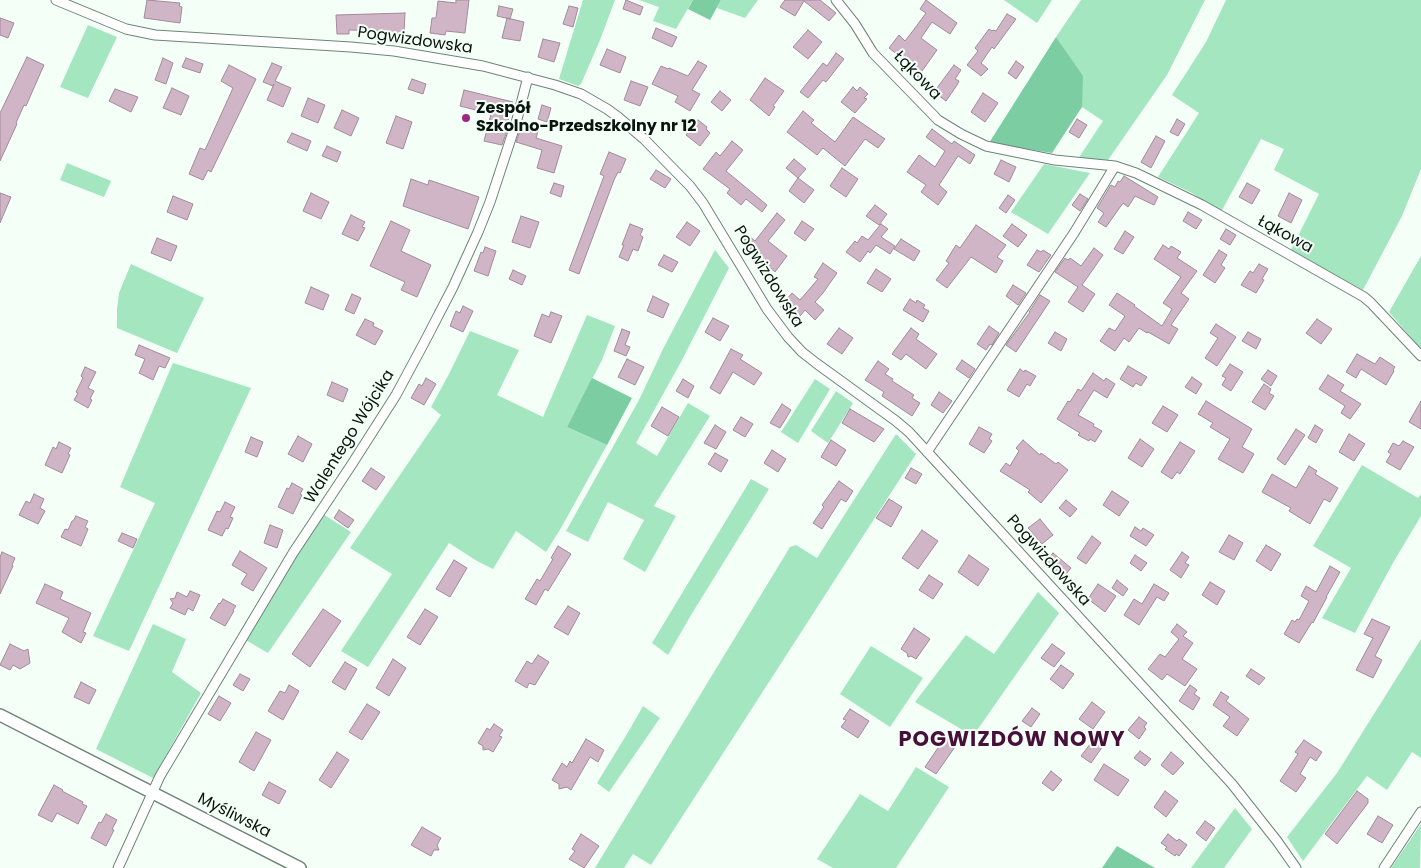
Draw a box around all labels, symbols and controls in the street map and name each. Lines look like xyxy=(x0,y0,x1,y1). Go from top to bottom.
street label: Pogwizdowska xyxy=(356,23,474,59)
street label: Łąkowa xyxy=(889,48,945,104)
place label: Zespół Szkolno-Przedszkolny nr 12 xyxy=(476,99,696,137)
marker: Zespół Szkolno-Przedszkolny nr 12 xyxy=(460,112,472,124)
street label: Łąkowa xyxy=(1254,212,1316,258)
street label: Pogwizdowska xyxy=(729,223,807,331)
street label: Walentego Wójcika xyxy=(301,367,399,507)
street label: Pogwizdowska xyxy=(1002,511,1094,611)
district label: POGWIZDÓW NOWY xyxy=(897,728,1127,754)
street label: Myśliwska xyxy=(194,789,274,843)

